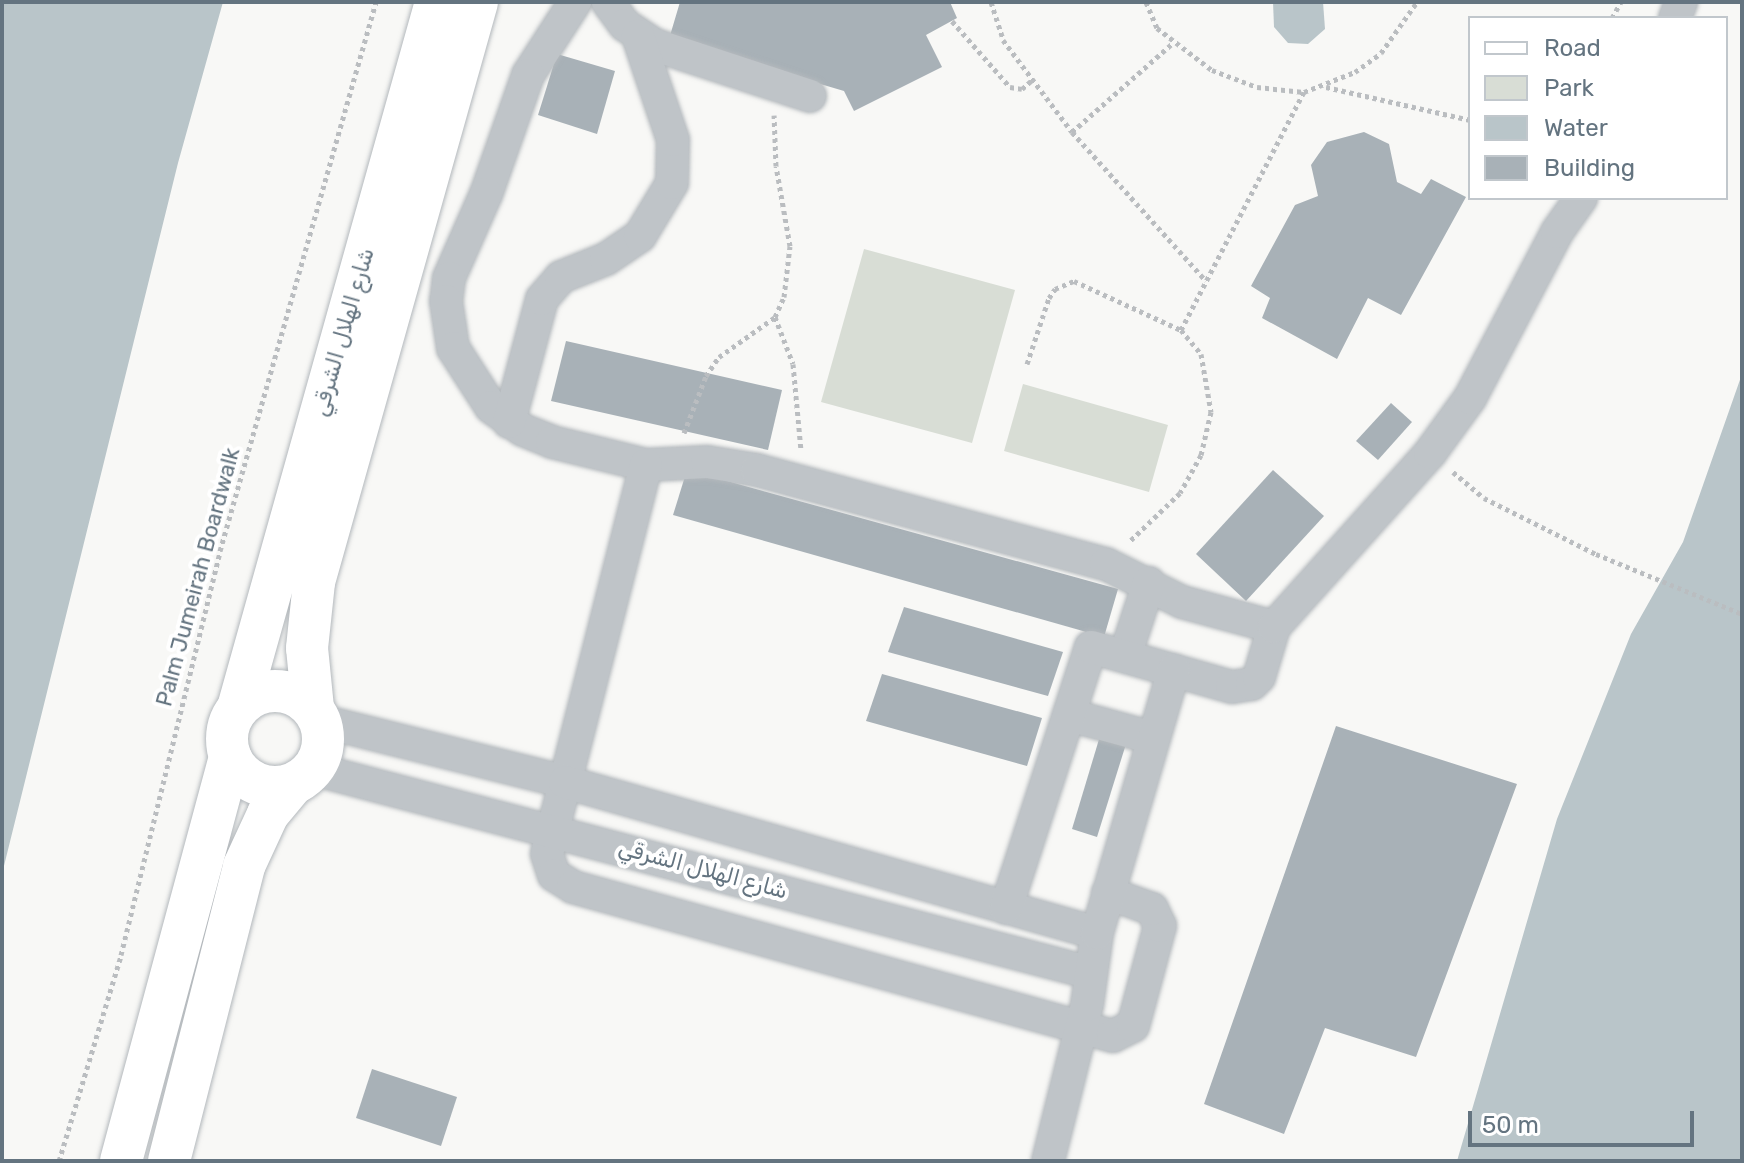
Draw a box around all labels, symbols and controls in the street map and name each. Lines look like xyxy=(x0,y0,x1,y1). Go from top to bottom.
legend xyxy=(1468,16,1728,200)
text: Road xyxy=(1544,34,1601,62)
text: Park xyxy=(1544,74,1594,102)
text: Water xyxy=(1544,114,1608,142)
text: Building xyxy=(1544,154,1635,182)
street label: شارع الهلال الشرقي xyxy=(306,245,380,419)
street label: Palm Jumeirah Boardwalk xyxy=(151,445,245,709)
street label: شارع الهلال الشرقي xyxy=(616,834,790,904)
scale bar xyxy=(1472,1095,1698,1145)
text: 50 m xyxy=(1482,1111,1539,1139)

